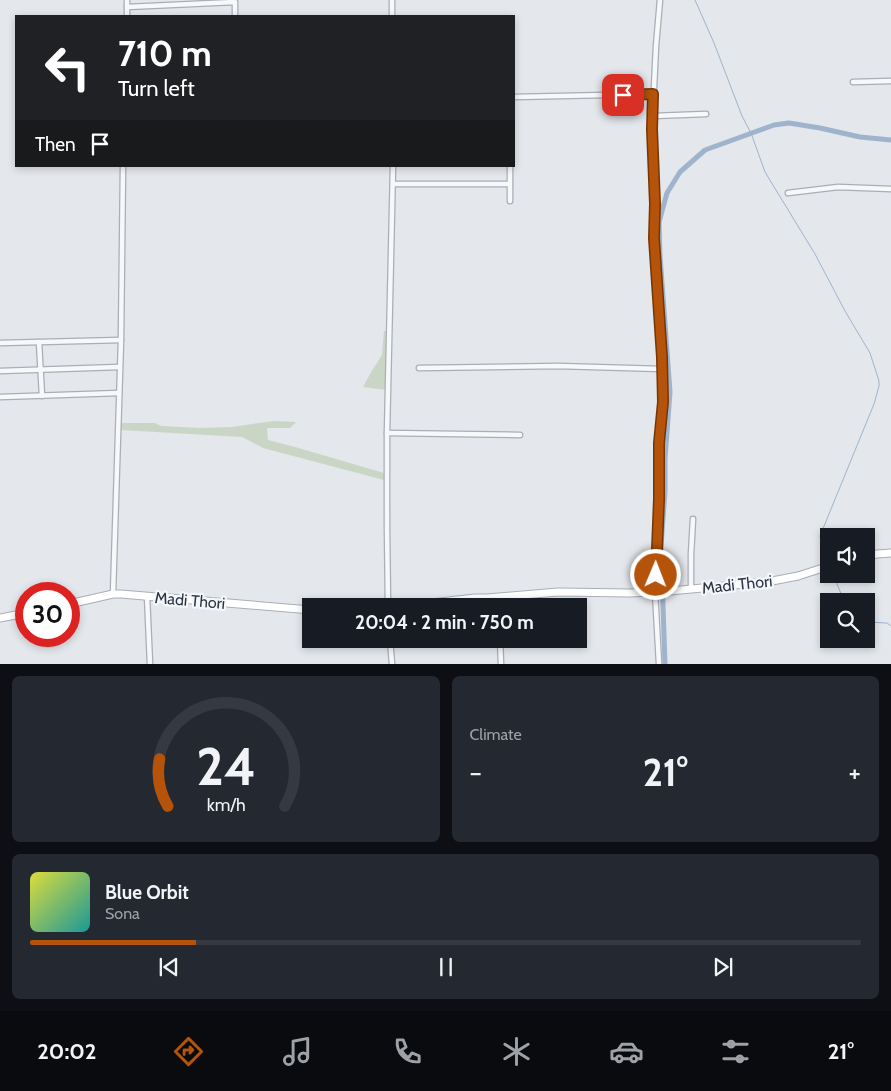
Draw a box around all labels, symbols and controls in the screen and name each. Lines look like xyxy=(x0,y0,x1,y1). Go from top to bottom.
text: 710 m xyxy=(118,32,212,75)
icon: left xyxy=(35,35,100,100)
pin xyxy=(602,74,644,116)
text: Turn left xyxy=(118,75,195,102)
icon: arrive xyxy=(609,81,637,109)
icon: arrive xyxy=(86,130,114,158)
text: Then xyxy=(35,133,76,156)
map controls xyxy=(820,528,875,648)
button: sound xyxy=(820,528,875,583)
position arrow xyxy=(629,548,681,600)
street label: Madi Thori xyxy=(701,571,773,598)
speed limit sign: 30 xyxy=(15,582,80,647)
street label: Madi Thori xyxy=(154,588,226,613)
button: search xyxy=(820,593,875,648)
text: 20:04 · 2 min · 750 m xyxy=(355,611,534,634)
text: Climate xyxy=(470,725,522,744)
text: 24 xyxy=(196,735,256,798)
text: 21° xyxy=(643,749,688,796)
text: − xyxy=(470,755,482,789)
text: + xyxy=(849,755,861,789)
text: km/h xyxy=(206,794,245,815)
text: Blue Orbit xyxy=(105,881,189,904)
text: Sona xyxy=(105,904,140,923)
icon: previous xyxy=(155,953,183,981)
icon: pause xyxy=(432,953,460,981)
icon: next xyxy=(709,953,737,981)
icon: directions xyxy=(171,1034,206,1069)
icon: music xyxy=(280,1034,315,1069)
icon: phone xyxy=(390,1034,425,1069)
icon: climate xyxy=(499,1034,534,1069)
icon: car xyxy=(609,1034,644,1069)
icon: filters xyxy=(718,1034,753,1069)
text: 20:02 xyxy=(37,1038,96,1065)
text: 21° xyxy=(828,1038,854,1065)

